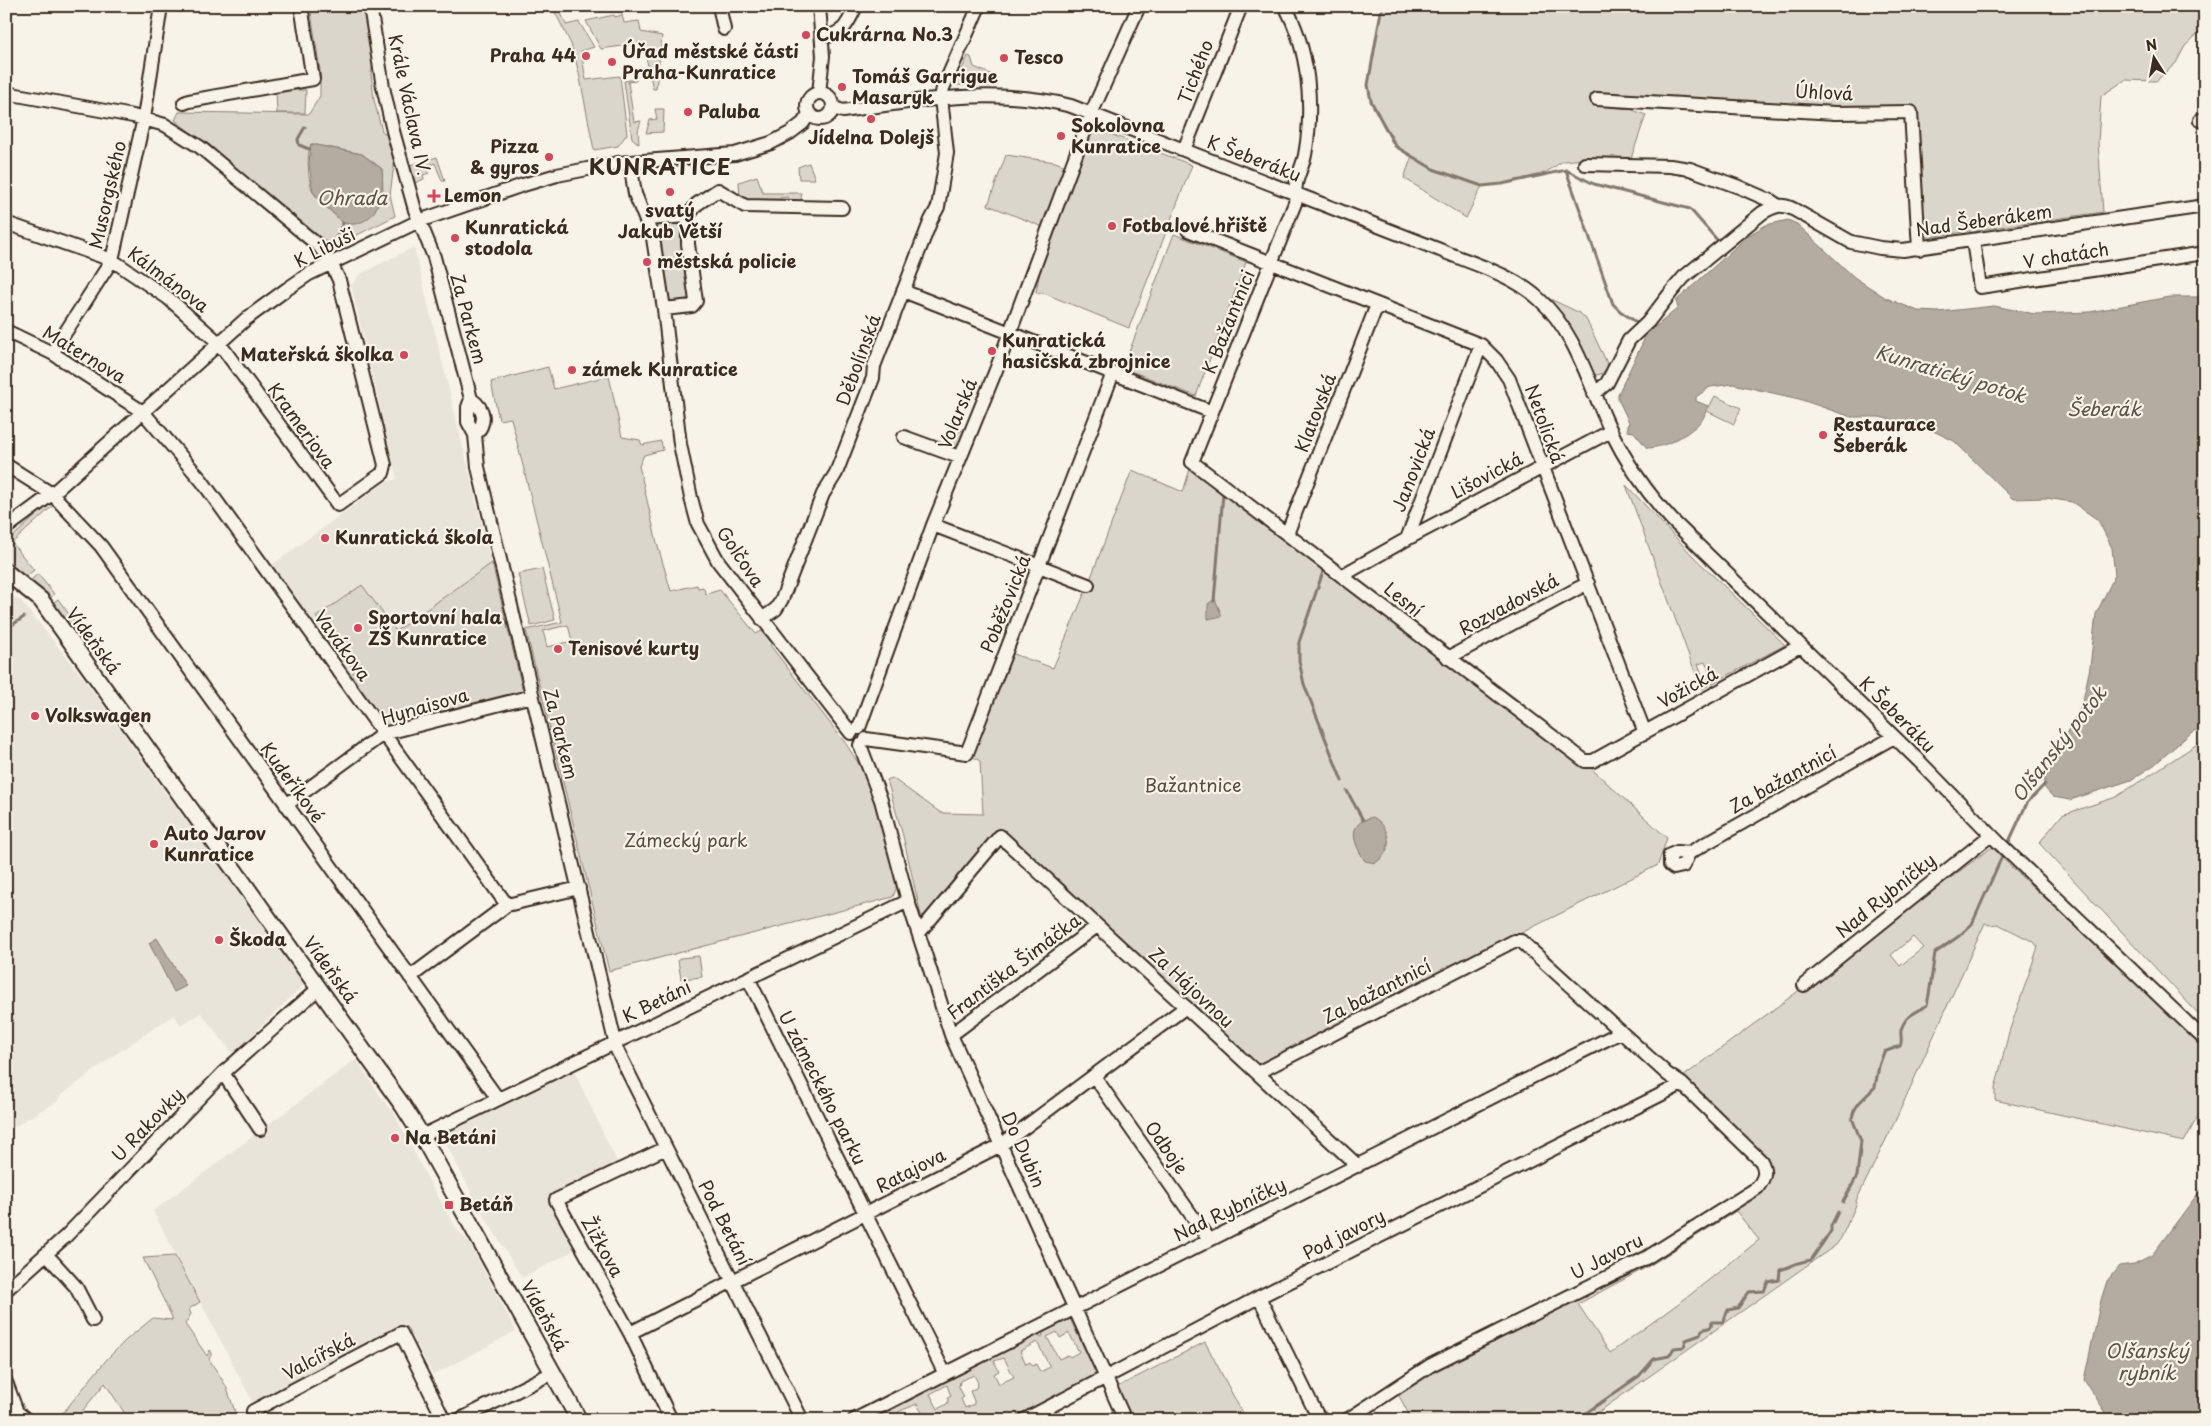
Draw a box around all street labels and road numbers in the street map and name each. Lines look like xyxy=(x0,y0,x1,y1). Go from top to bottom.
street label: Krále Václava IV. xyxy=(382,32,439,178)
street label: Tichého xyxy=(1170,35,1219,107)
street label: Úhlová xyxy=(1794,76,1854,107)
street label: K Šeberáku xyxy=(1204,127,1305,188)
street label: Musorgského xyxy=(81,138,132,252)
street label: Nad Šeberákem xyxy=(1914,197,2054,242)
street label: K Libuši xyxy=(289,220,360,274)
street label: V chatách xyxy=(2021,234,2110,275)
street label: Kálmánova xyxy=(123,239,215,318)
street label: K Bažantnici xyxy=(1195,265,1261,377)
street label: Za Parkem xyxy=(444,270,495,367)
street label: Děbolínská xyxy=(829,309,887,409)
street label: Maternova xyxy=(38,318,132,389)
street label: Klatovská xyxy=(1287,368,1342,456)
street label: Volarská xyxy=(930,373,983,453)
street label: Krameriova xyxy=(262,377,343,474)
street label: Netolická xyxy=(1519,380,1572,467)
street label: Janovická xyxy=(1384,423,1441,515)
street label: Lišovická xyxy=(1446,444,1528,505)
street label: Golčova xyxy=(711,520,772,592)
street label: Poběžovická xyxy=(973,550,1037,657)
street label: Rozvadovská xyxy=(1454,566,1563,641)
street label: Lesní xyxy=(1379,575,1429,623)
street label: Vídeňská xyxy=(61,601,128,680)
street label: Vavákova xyxy=(308,604,378,686)
street label: Vožická xyxy=(1652,659,1723,714)
street label: K Šeberáku xyxy=(1854,670,1942,758)
street label: Hynaisova xyxy=(378,680,471,731)
street label: Za Parkem xyxy=(537,685,586,782)
street label: Kudeříkové xyxy=(255,736,332,828)
street label: Za bažantnicí xyxy=(1724,738,1841,819)
street label: Nad Rybníčky xyxy=(1829,846,1941,944)
street label: Františka Šimáčka xyxy=(940,906,1086,1025)
street label: Vídeňská xyxy=(298,930,365,1009)
street label: Za Hájovnou xyxy=(1143,940,1241,1034)
street label: Za bažantnicí xyxy=(1317,951,1436,1030)
street label: K Betáni xyxy=(617,972,695,1029)
street label: U zámeckého parku xyxy=(773,1005,874,1169)
street label: U Rakovky xyxy=(105,1081,189,1167)
street label: Do Dubin xyxy=(996,1107,1053,1192)
street label: Odboje xyxy=(1139,1115,1195,1179)
street label: Ratajova xyxy=(871,1141,950,1199)
street label: Nad Rybníčky xyxy=(1169,1170,1290,1247)
street label: Pod Betání xyxy=(692,1175,759,1270)
street label: Pod javory xyxy=(1297,1201,1389,1266)
street label: Žižkova xyxy=(575,1211,631,1282)
street label: U Javoru xyxy=(1565,1226,1647,1285)
street label: Vídeňská xyxy=(515,1275,576,1356)
street label: Valcířská xyxy=(277,1325,360,1386)

